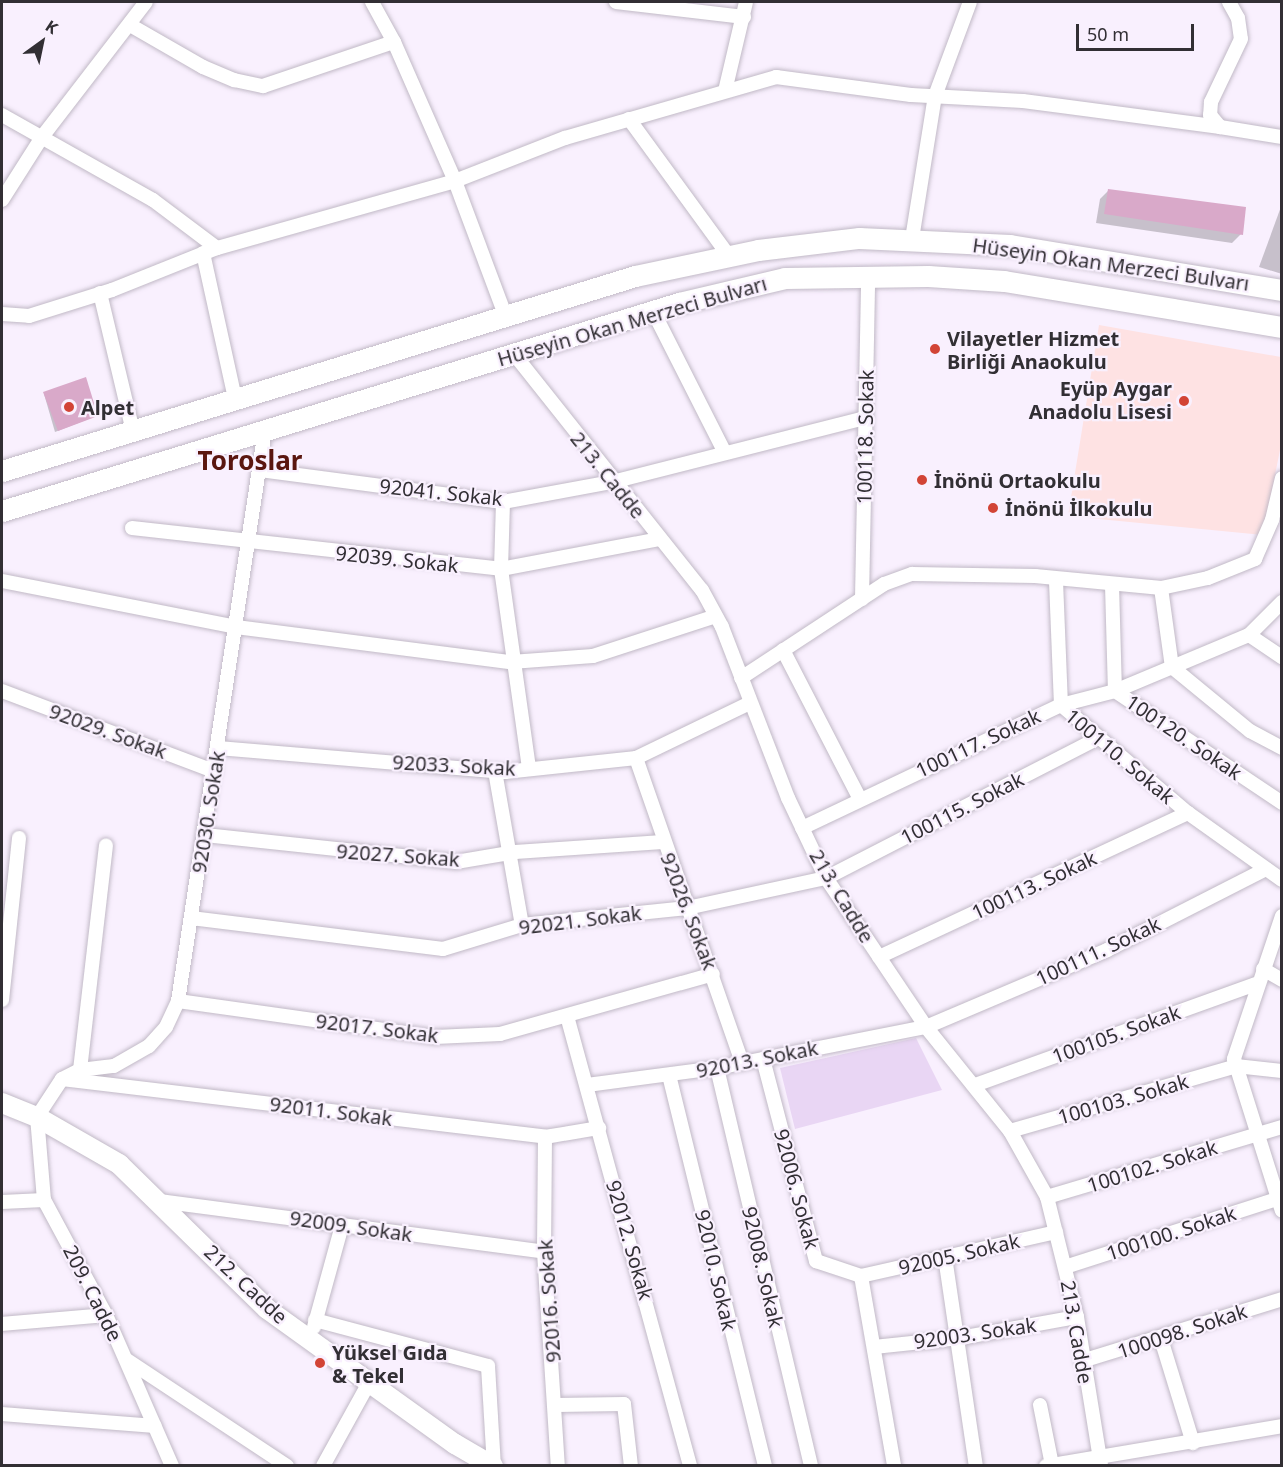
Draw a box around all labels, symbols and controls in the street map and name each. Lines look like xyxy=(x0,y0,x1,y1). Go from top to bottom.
north arrow xyxy=(12,12,72,72)
scale bar xyxy=(1079,12,1198,50)
text: K xyxy=(41,15,62,39)
text: 50 m xyxy=(1087,22,1129,46)
street label: Hüseyin Okan Merzeci Bulvarı xyxy=(971,233,1251,295)
street label: Hüseyin Okan Merzeci Bulvarı xyxy=(494,271,770,371)
place label: Vilayetler Hizmet Birliği Anaokulu xyxy=(947,326,1119,373)
marker: Vilayetler Hizmet Birliği Anaokulu xyxy=(928,342,942,356)
street label: 100118. Sokak xyxy=(852,369,878,505)
place label: Eyüp Aygar Anadolu Lisesi xyxy=(1029,377,1172,424)
marker: Eyüp Aygar Anadolu Lisesi xyxy=(1177,394,1191,408)
place label: Alpet xyxy=(81,395,134,419)
marker: Alpet xyxy=(62,400,76,414)
street label: 213. Cadde xyxy=(566,427,650,523)
district label: Toroslar xyxy=(198,445,302,477)
place label: İnönü Ortaokulu xyxy=(934,468,1101,492)
marker: İnönü Ortaokulu xyxy=(915,473,929,487)
street label: 92041. Sokak xyxy=(378,474,504,510)
place label: İnönü İlkokulu xyxy=(1005,496,1152,520)
marker: İnönü İlkokulu xyxy=(986,501,1000,515)
street label: 92039. Sokak xyxy=(334,541,460,577)
street label: 100120. Sokak xyxy=(1121,689,1247,785)
street label: 92029. Sokak xyxy=(46,699,170,763)
street label: 100110. Sokak xyxy=(1061,703,1179,809)
street label: 100117. Sokak xyxy=(912,704,1044,782)
street label: 92030. Sokak xyxy=(186,749,230,875)
street label: 92033. Sokak xyxy=(392,750,516,780)
street label: 100115. Sokak xyxy=(896,767,1028,849)
street label: 92027. Sokak xyxy=(336,839,460,871)
street label: 213. Cadde xyxy=(805,845,879,947)
street label: 100113. Sokak xyxy=(968,846,1100,924)
street label: 92026. Sokak xyxy=(656,849,722,973)
street label: 92021. Sokak xyxy=(517,901,643,939)
street label: 100111. Sokak xyxy=(1032,912,1164,990)
street label: 100105. Sokak xyxy=(1049,1000,1183,1068)
street label: 92017. Sokak xyxy=(314,1009,440,1047)
street label: 92013. Sokak xyxy=(694,1035,820,1083)
street label: 100103. Sokak xyxy=(1055,1069,1191,1129)
street label: 92011. Sokak xyxy=(268,1092,394,1130)
street label: 92006. Sokak xyxy=(769,1126,825,1252)
street label: 100102. Sokak xyxy=(1084,1135,1220,1197)
street label: 92012. Sokak xyxy=(601,1177,659,1303)
street label: 100100. Sokak xyxy=(1103,1201,1239,1265)
street label: 92008. Sokak xyxy=(737,1204,789,1330)
street label: 92009. Sokak xyxy=(288,1206,414,1246)
street label: 92010. Sokak xyxy=(690,1207,742,1333)
street label: 92005. Sokak xyxy=(896,1228,1022,1280)
street label: 92016. Sokak xyxy=(533,1239,565,1363)
street label: 212. Cadde xyxy=(200,1240,292,1328)
street label: 209. Cadde xyxy=(59,1241,127,1345)
street label: 213. Cadde xyxy=(1056,1278,1098,1386)
street label: 100098. Sokak xyxy=(1114,1299,1250,1363)
street label: 92003. Sokak xyxy=(912,1313,1038,1353)
place label: Yüksel Gıda & Tekel xyxy=(332,1340,448,1387)
marker: Yüksel Gıda & Tekel xyxy=(313,1356,327,1370)

